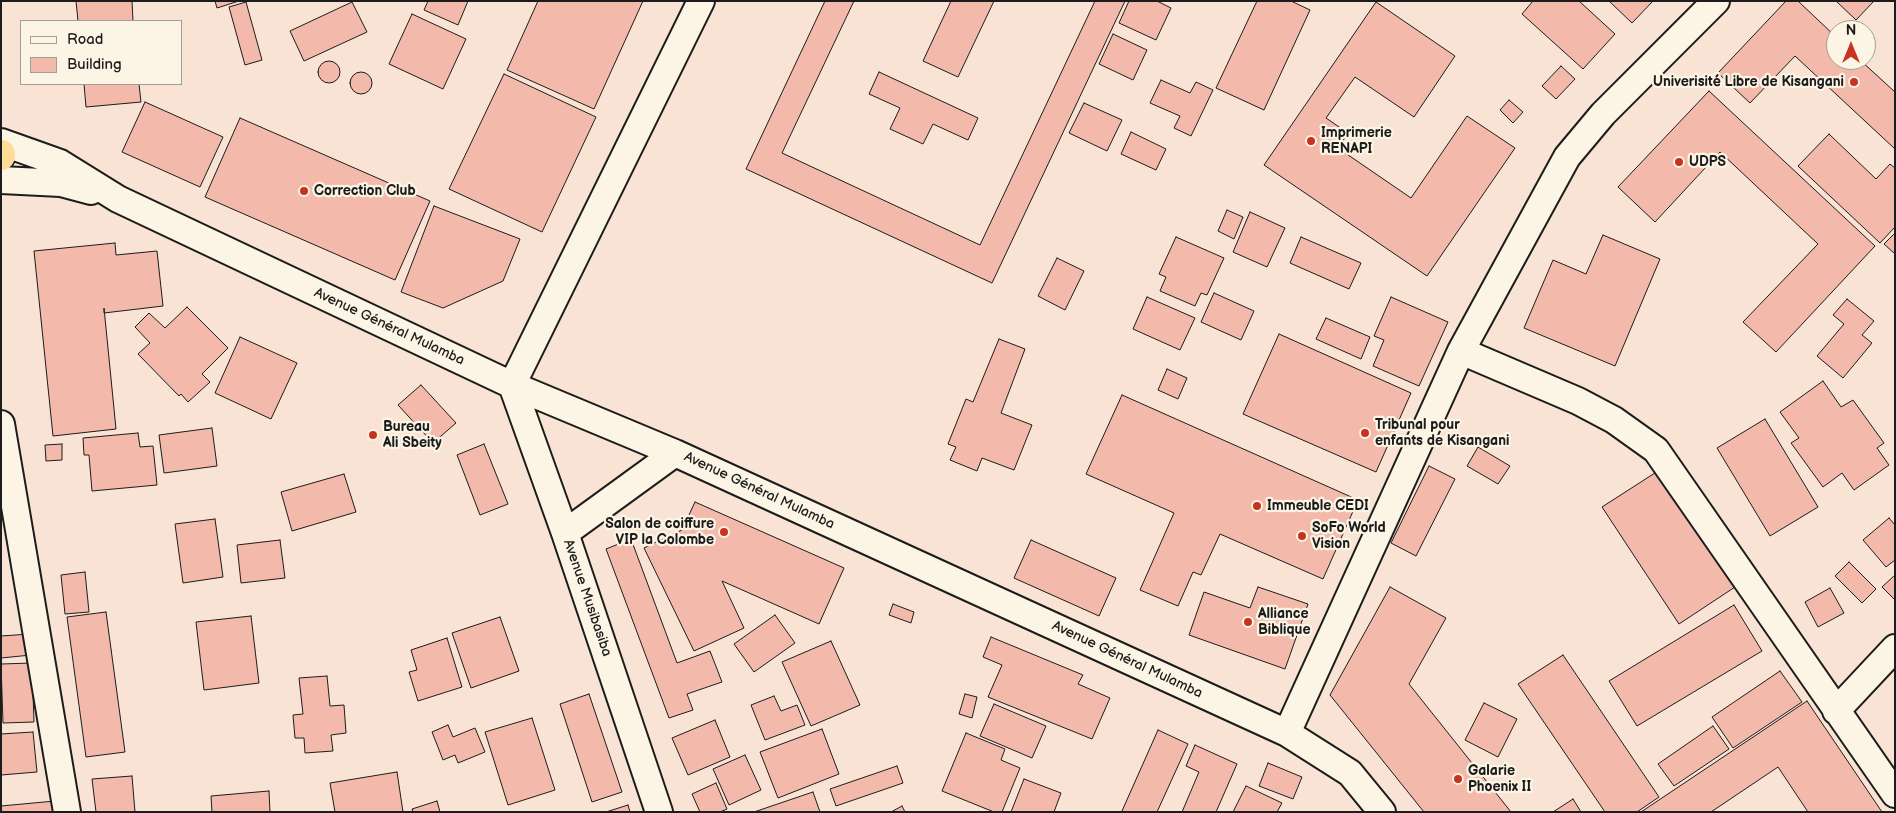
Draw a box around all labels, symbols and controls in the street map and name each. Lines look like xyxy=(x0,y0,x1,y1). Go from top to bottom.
legend xyxy=(20,20,182,85)
north arrow xyxy=(1826,20,1876,70)
text: N xyxy=(1846,22,1856,39)
text: Road xyxy=(67,30,103,49)
text: Building xyxy=(67,55,122,74)
place label: Univerisité Libre de Kisangani xyxy=(1653,74,1844,90)
marker: Univerisité Libre de Kisangani xyxy=(1848,76,1860,88)
place label: Imprimerie RENAPI xyxy=(1321,125,1392,158)
marker: Imprimerie RENAPI xyxy=(1305,135,1317,147)
place label: UDPS xyxy=(1689,154,1726,170)
marker: UDPS xyxy=(1673,156,1685,168)
place label: Correction Club xyxy=(314,183,416,199)
marker: Correction Club xyxy=(298,185,310,197)
street label: Avenue Général Mulamba xyxy=(311,285,467,369)
place label: Tribunal pour enfants de Kisangani xyxy=(1375,417,1509,450)
place label: Bureau Ali Sbeity xyxy=(383,419,442,452)
marker: Tribunal pour enfants de Kisangani xyxy=(1359,427,1371,439)
marker: Bureau Ali Sbeity xyxy=(367,429,379,441)
street label: Avenue Général Mulamba xyxy=(681,449,837,533)
place label: Immeuble CEDI xyxy=(1267,498,1369,514)
marker: Immeuble CEDI xyxy=(1251,500,1263,512)
place label: Salon de coiffure VIP la Colombe xyxy=(605,516,714,548)
place label: SoFo World Vision xyxy=(1312,520,1386,552)
marker: Salon de coiffure VIP la Colombe xyxy=(718,526,730,538)
marker: SoFo World Vision xyxy=(1296,530,1308,542)
street label: Avenue Musibasiba xyxy=(559,537,615,659)
place label: Alliance Biblique xyxy=(1258,606,1310,638)
marker: Alliance Biblique xyxy=(1242,616,1254,628)
street label: Avenue Général Mulamba xyxy=(1049,618,1205,702)
place label: Galarie Phoenix II xyxy=(1468,763,1531,796)
marker: Galarie Phoenix II xyxy=(1452,773,1464,785)

